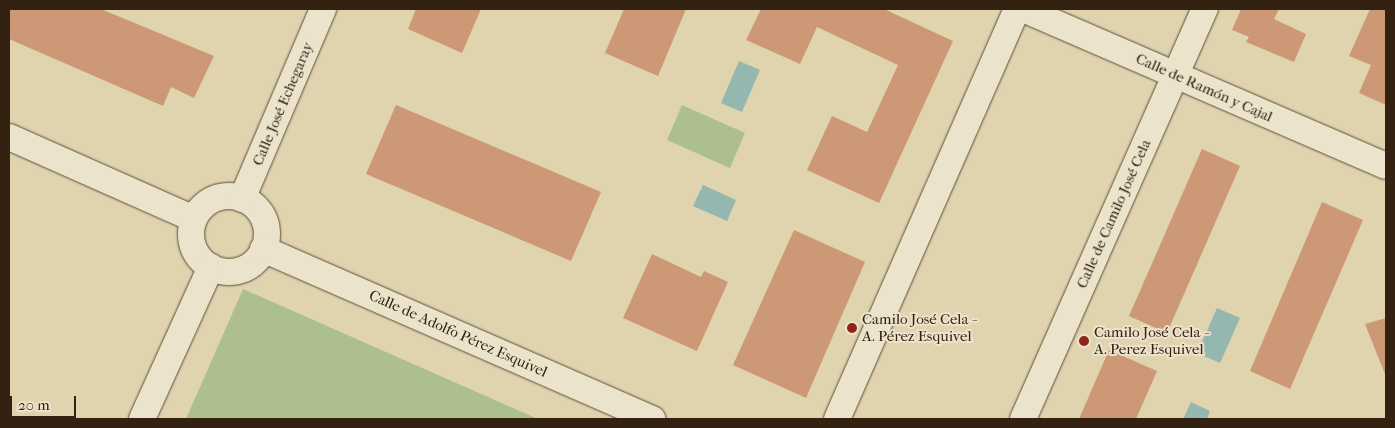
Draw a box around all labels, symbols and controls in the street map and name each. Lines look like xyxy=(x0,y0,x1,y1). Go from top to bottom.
street label: Calle José Echegaray xyxy=(249,40,317,168)
street label: Calle de Ramón y Cajal xyxy=(1133,50,1275,126)
street label: Calle de Camilo José Cela xyxy=(1073,137,1155,291)
street label: Calle de Adolfo Pérez Esquivel xyxy=(366,286,550,382)
place label: Camilo José Cela - A. Pérez Esquivel xyxy=(862,310,976,345)
marker: Camilo José Cela - A. Pérez Esquivel xyxy=(846,322,858,334)
place label: Camilo José Cela - A. Perez Esquivel xyxy=(1094,323,1208,358)
marker: Camilo José Cela - A. Perez Esquivel xyxy=(1078,335,1090,347)
scale bar xyxy=(12,386,79,418)
text: 20 m xyxy=(18,396,50,414)

